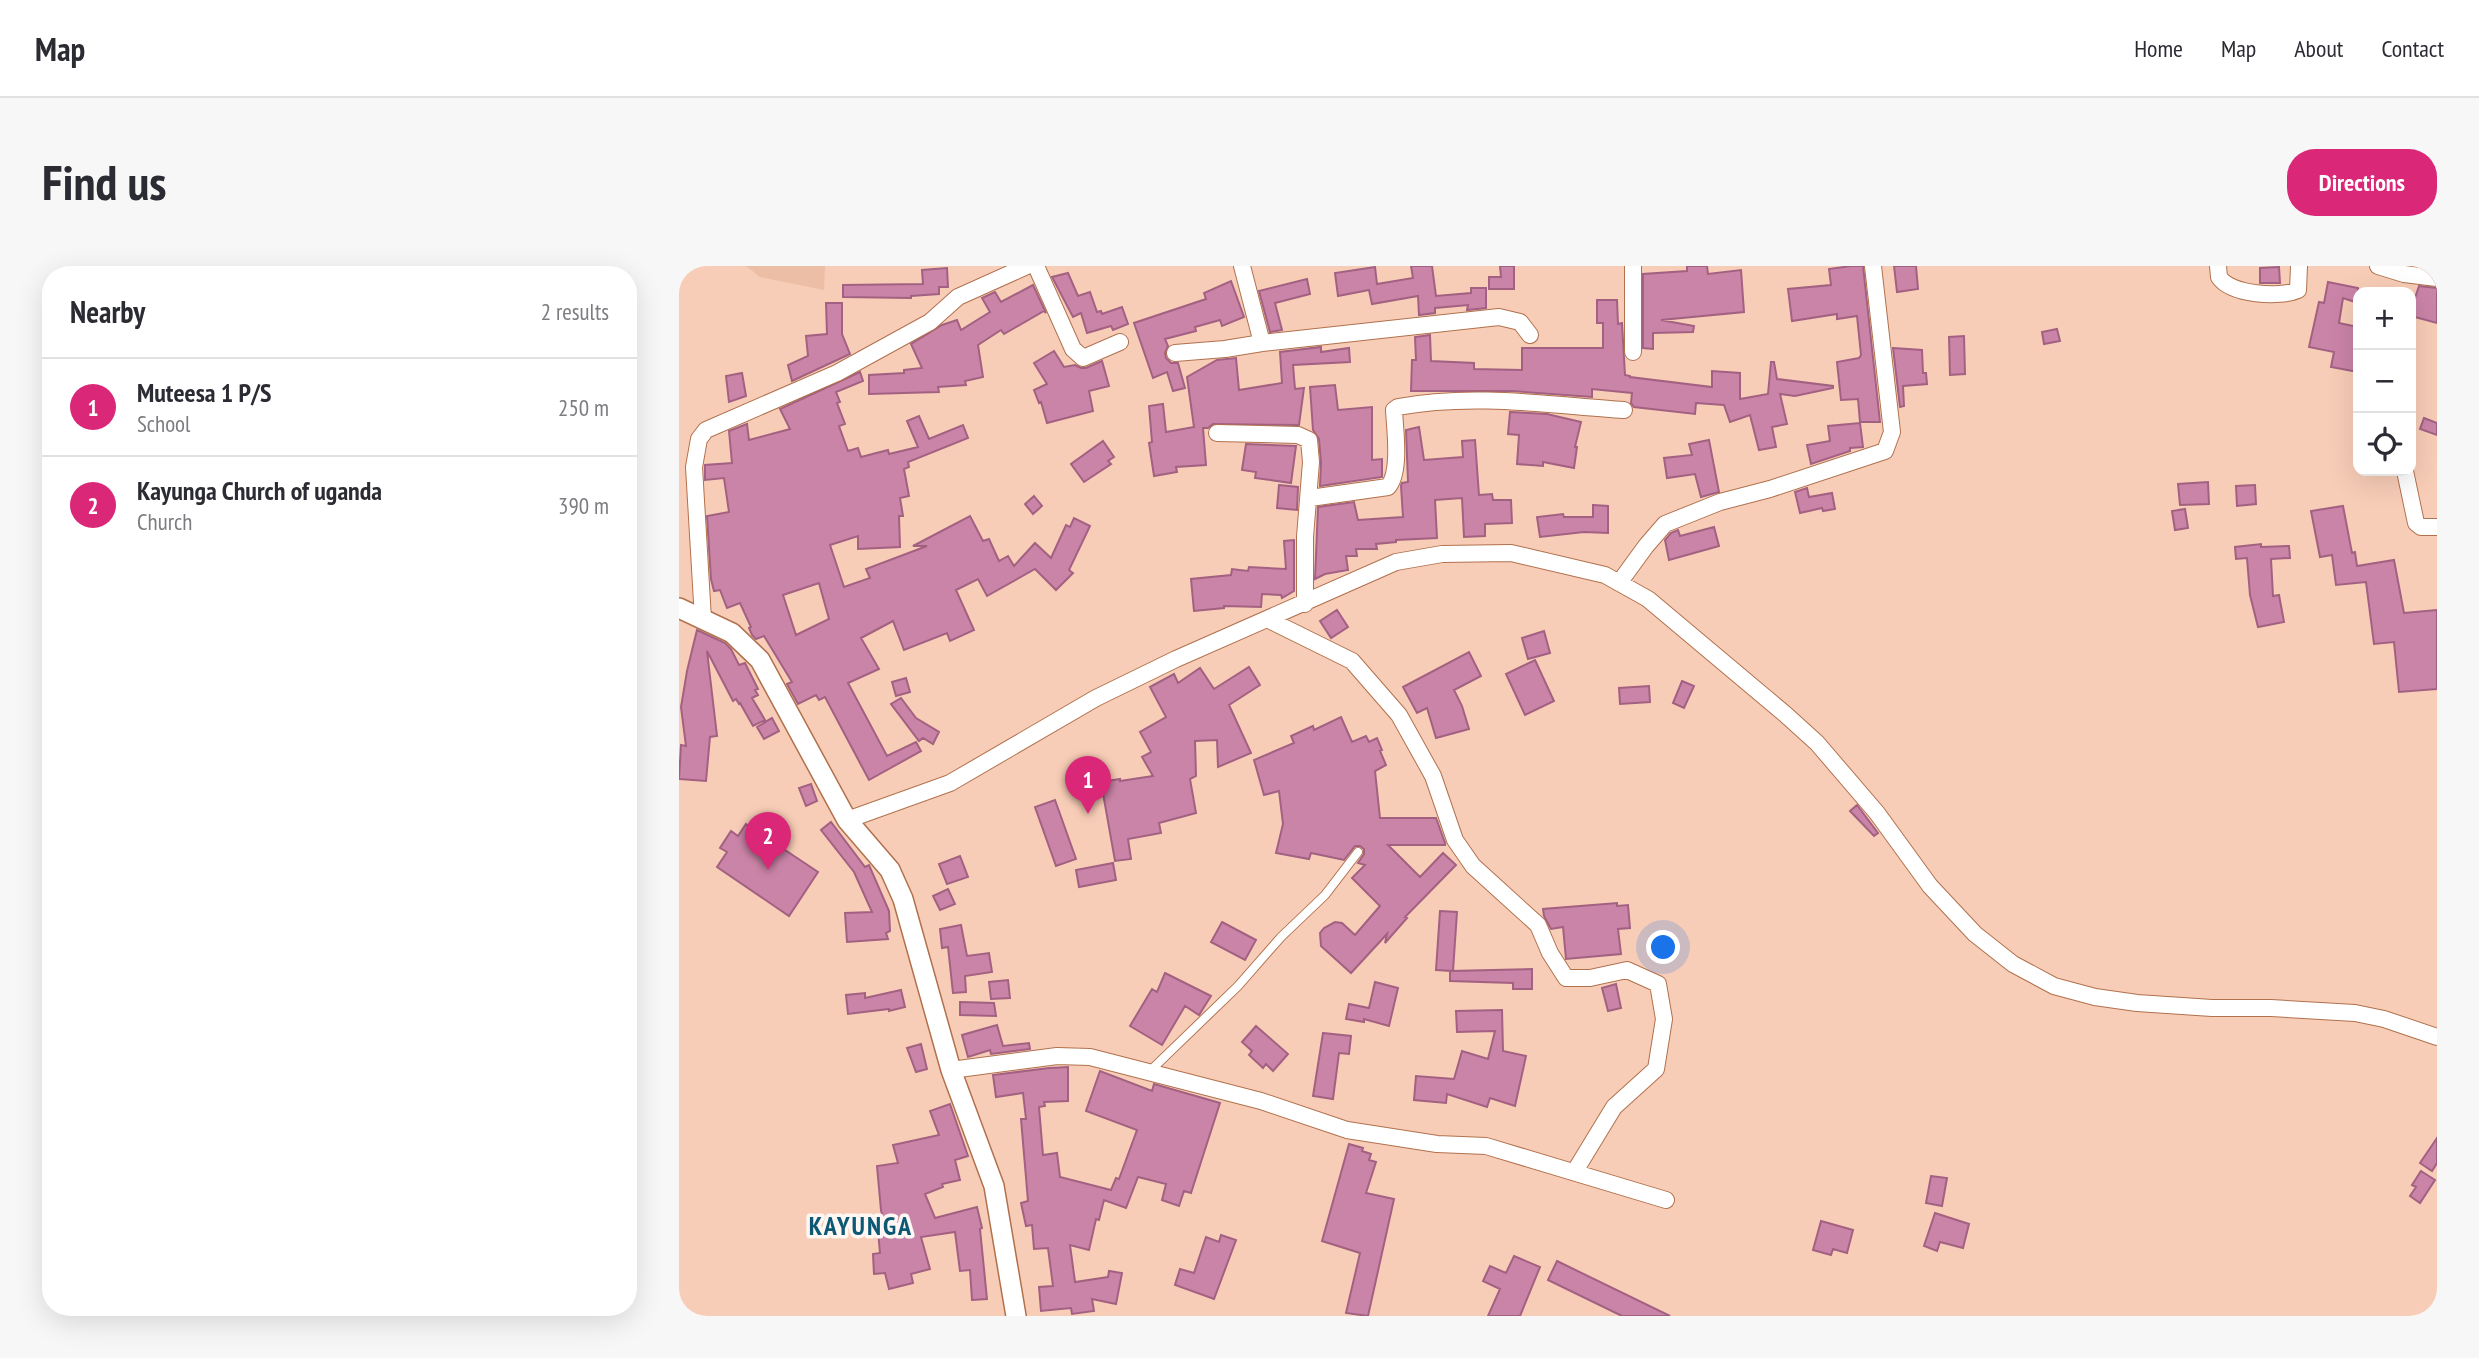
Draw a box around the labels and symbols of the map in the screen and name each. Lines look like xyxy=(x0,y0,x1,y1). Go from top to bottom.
pin: 1 xyxy=(1065,756,1111,814)
pin: 2 xyxy=(745,812,791,870)
your location xyxy=(1646,930,1680,964)
district label: KAYUNGA xyxy=(809,1209,913,1242)

